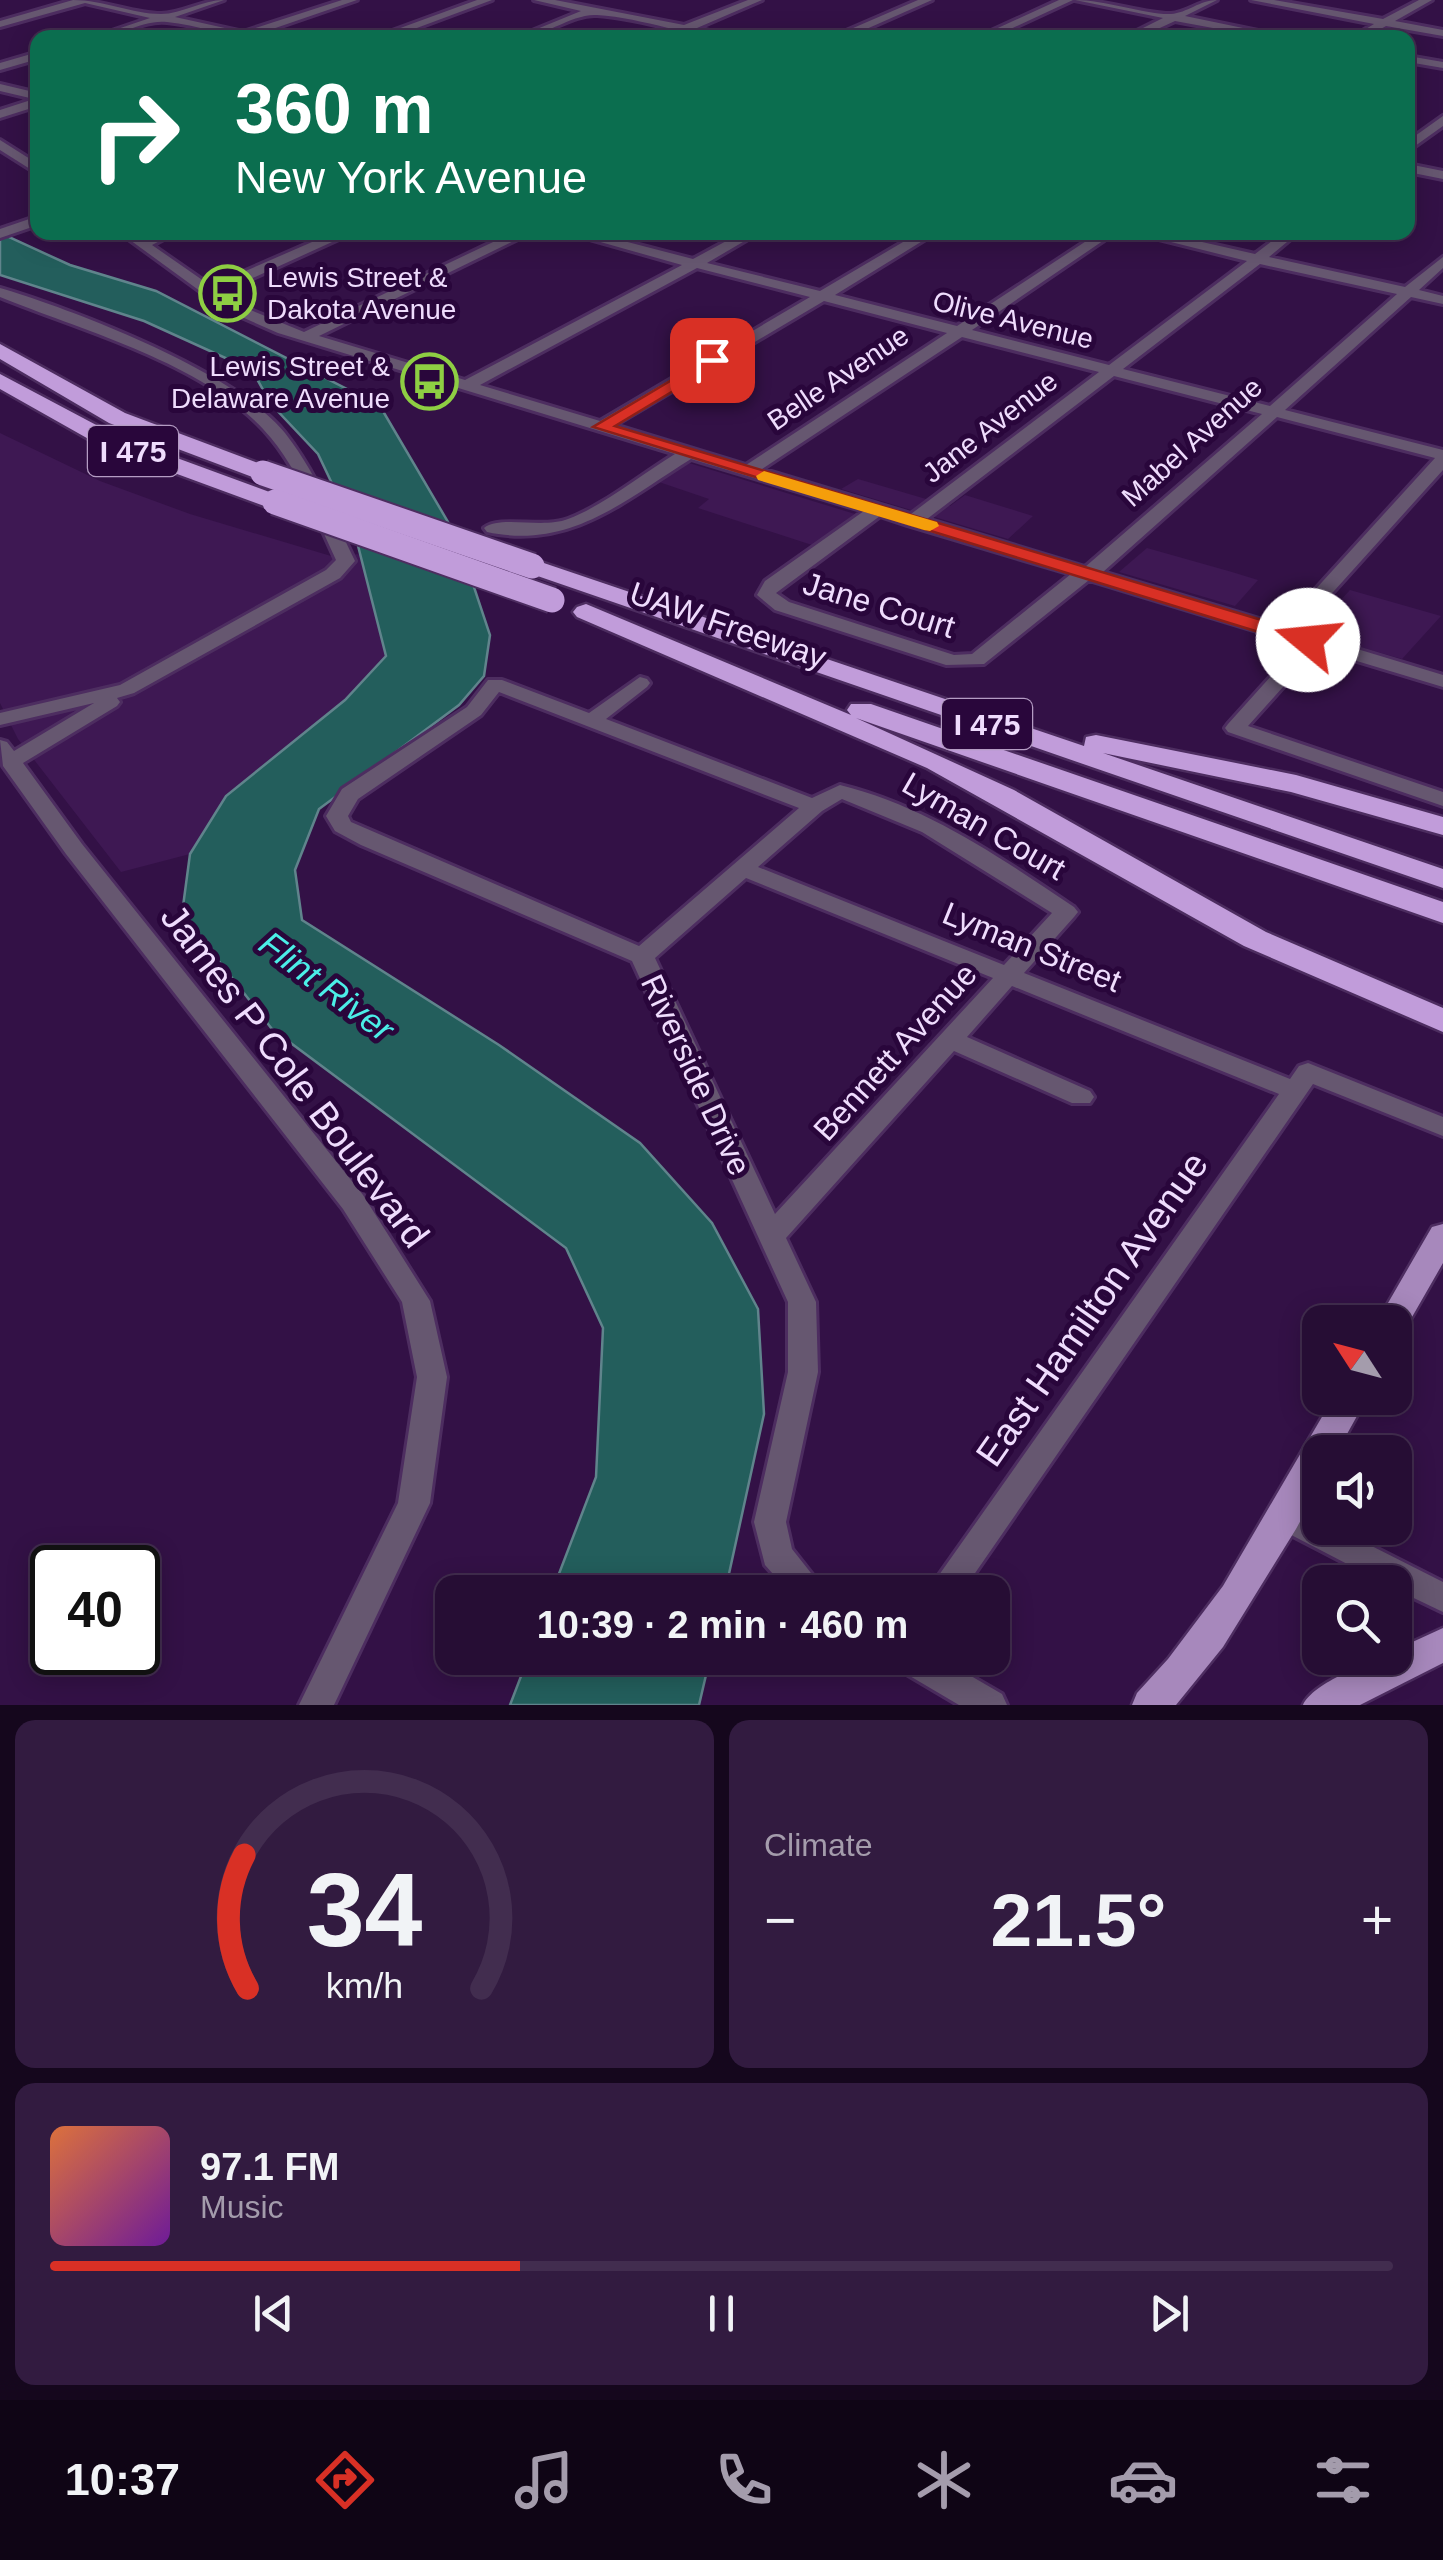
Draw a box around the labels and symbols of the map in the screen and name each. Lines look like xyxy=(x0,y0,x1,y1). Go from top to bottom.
place label: Lewis Street & Dakota Avenue xyxy=(267,262,456,325)
bus stop icon: Lewis Street & Dakota Avenue xyxy=(198,263,258,323)
street label: Olive Avenue xyxy=(929,285,1097,355)
pin xyxy=(670,318,755,403)
street label: Belle Avenue xyxy=(762,320,914,436)
place label: Lewis Street & Delaware Avenue xyxy=(171,351,390,414)
bus stop icon: Lewis Street & Delaware Avenue xyxy=(399,352,459,412)
street label: Jane Avenue xyxy=(917,365,1063,489)
street label: Mabel Avenue xyxy=(1116,371,1268,513)
road number: I 475 xyxy=(88,426,178,476)
street label: Jane Court xyxy=(799,565,959,645)
street label: UAW Freeway xyxy=(625,575,831,675)
position arrow xyxy=(1256,588,1360,692)
road number: I 475 xyxy=(942,699,1032,749)
street label: Lyman Court xyxy=(896,765,1072,887)
street label: Lyman Street xyxy=(938,895,1127,999)
street label: James P Cole Boulevard xyxy=(153,897,437,1255)
water label: Flint River xyxy=(252,923,403,1050)
street label: Bennett Avenue xyxy=(806,956,984,1148)
street label: Riverside Drive xyxy=(634,969,758,1181)
street label: East Hamilton Avenue xyxy=(968,1144,1216,1474)
north arrow xyxy=(1302,1305,1412,1415)
speed limit sign: 40 xyxy=(30,1545,160,1675)

